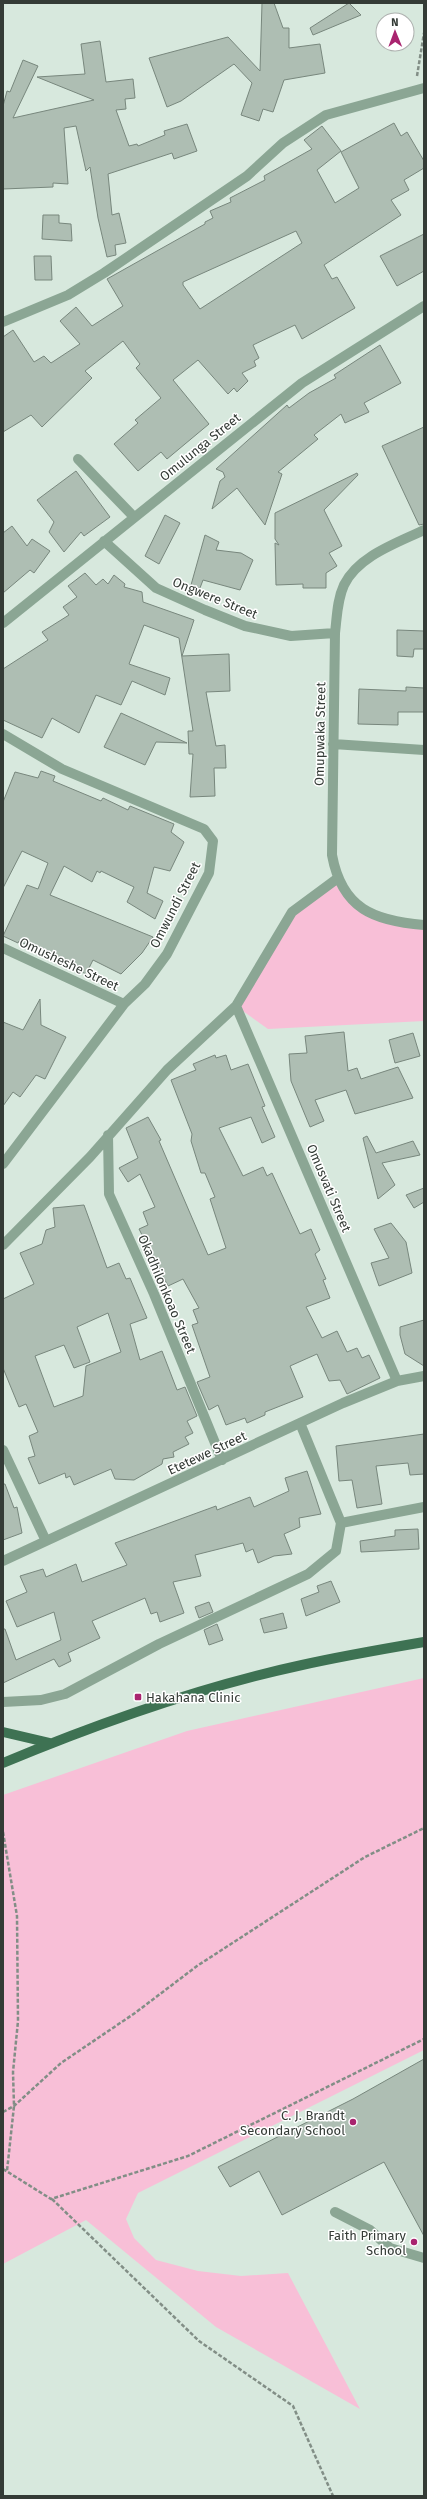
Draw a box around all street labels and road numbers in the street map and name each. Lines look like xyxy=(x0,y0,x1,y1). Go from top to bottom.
street label: Omulunga Street xyxy=(157,410,243,484)
street label: Ongwere Street xyxy=(170,574,260,622)
street label: Omupwaka Street xyxy=(312,682,328,786)
street label: Omwundi Street xyxy=(147,859,203,951)
street label: Omusheshe Street xyxy=(17,934,121,994)
street label: Omusvati Street xyxy=(304,1142,354,1234)
street label: Okadhilonkoao Street xyxy=(135,1232,199,1356)
street label: Etetewe Street xyxy=(165,1428,249,1478)

